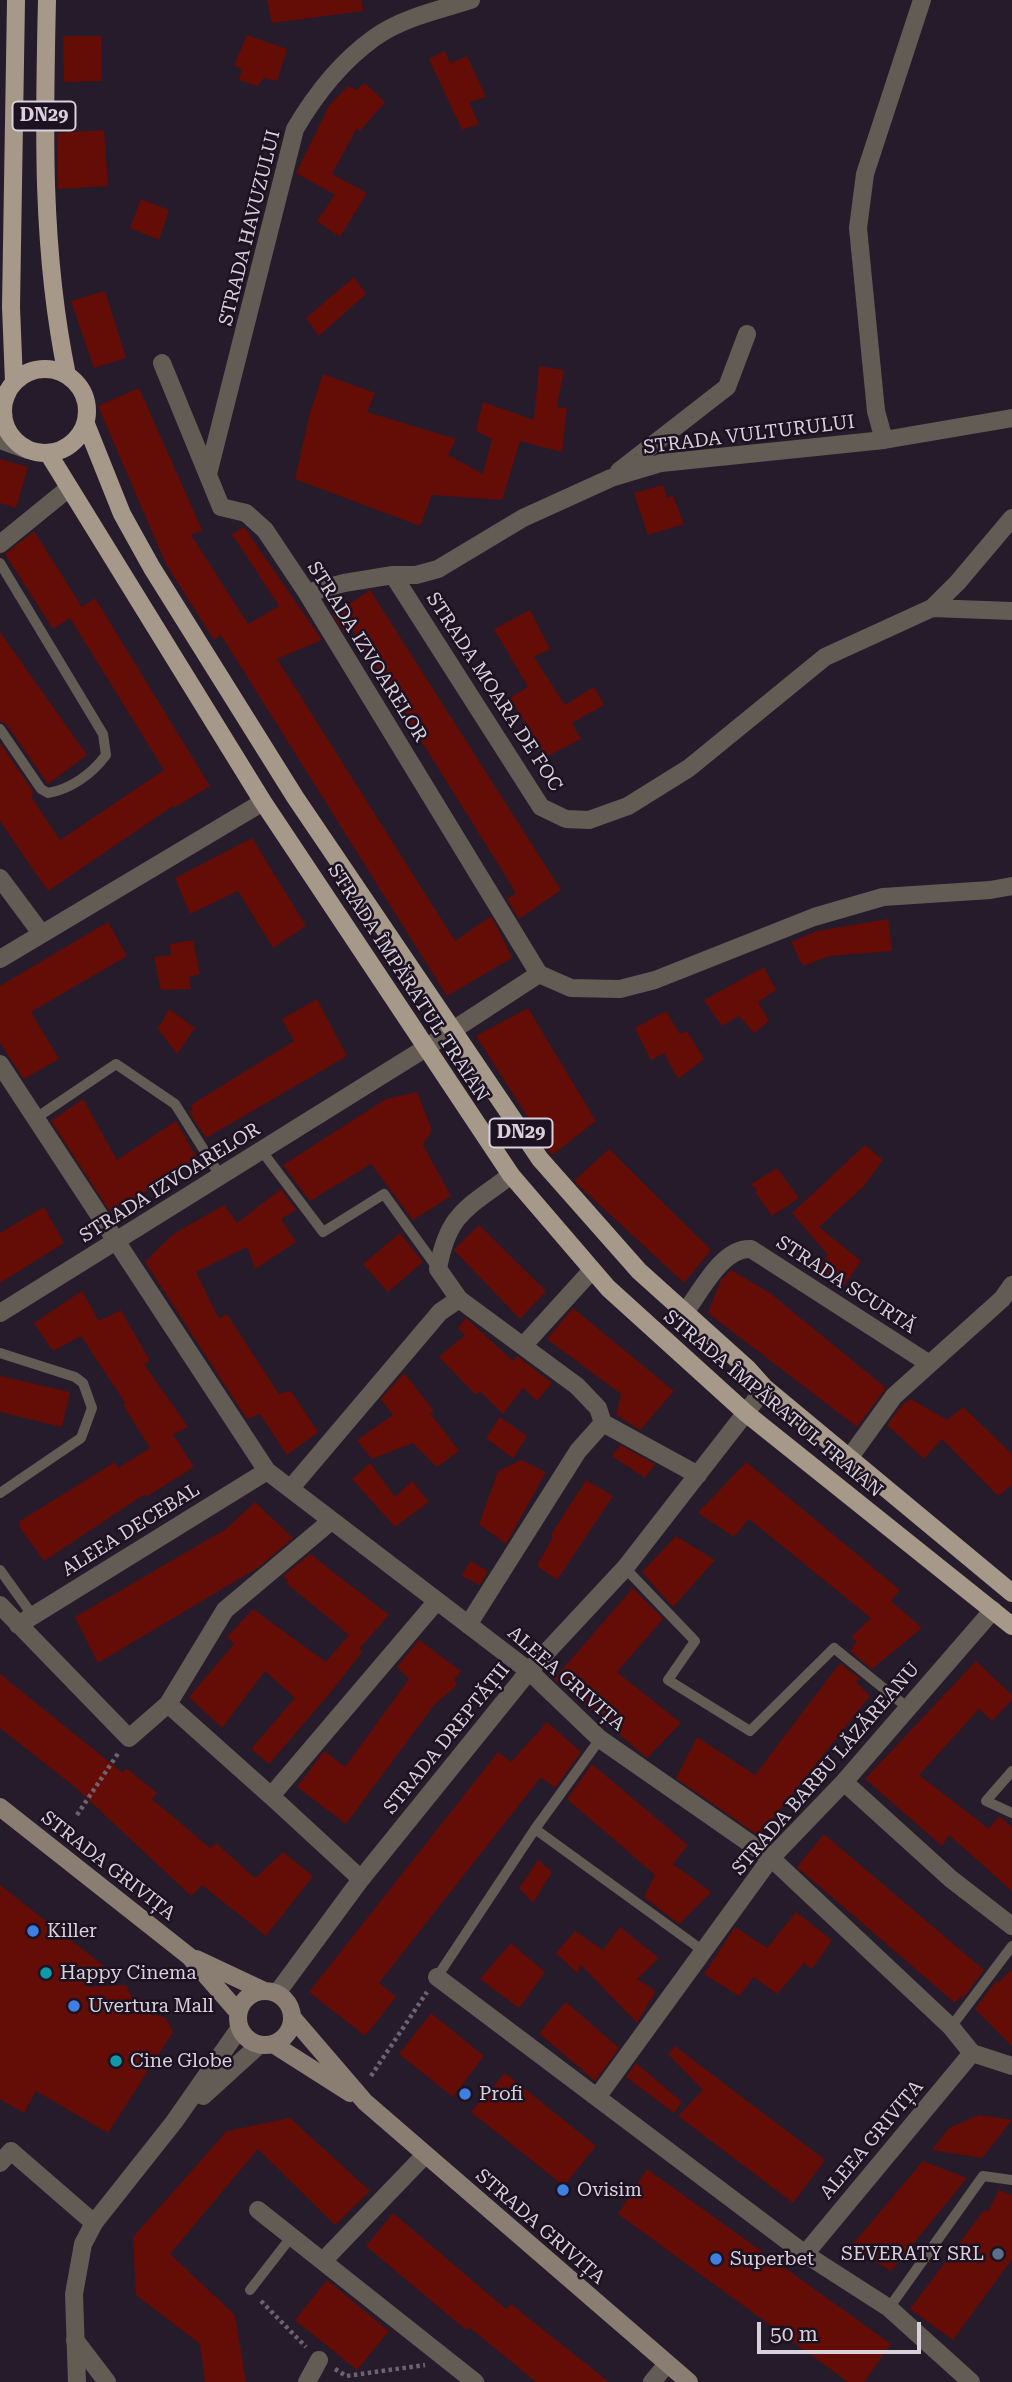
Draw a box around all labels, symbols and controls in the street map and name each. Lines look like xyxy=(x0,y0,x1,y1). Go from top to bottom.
road number: DN29 xyxy=(12,102,76,131)
street label: STRADA HAVUZULUI xyxy=(215,128,285,328)
street label: STRADA VULTURULUI xyxy=(642,411,856,459)
street label: STRADA IZVOARELOR xyxy=(302,558,432,746)
street label: STRADA MOARA DE FOC xyxy=(421,588,567,796)
street label: STRADA ÎMPĂRATUL TRAIAN xyxy=(322,860,494,1106)
street label: STRADA IZVOARELOR xyxy=(76,1118,264,1248)
road number: DN29 xyxy=(490,1118,552,1148)
street label: STRADA SCURTĂ xyxy=(772,1231,920,1339)
street label: STRADA ÎMPĂRATUL TRAIAN xyxy=(659,1306,887,1502)
street label: ALEEA DECEBAL xyxy=(58,1479,204,1581)
street label: ALEEA GRIVIȚA xyxy=(503,1622,629,1736)
street label: STRADA BARBU LĂZĂREANU xyxy=(727,1658,925,1880)
street label: STRADA DREPTĂȚII xyxy=(379,1659,515,1819)
street label: STRADA GRIVIȚA xyxy=(36,1807,180,1925)
place label: Killer xyxy=(47,1920,97,1942)
marker: Killer xyxy=(25,1923,41,1939)
place label: Happy Cinema xyxy=(60,1962,197,1984)
marker: Happy Cinema xyxy=(38,1965,54,1981)
place label: Uvertura Mall xyxy=(88,1995,214,2017)
marker: Uvertura Mall xyxy=(66,1998,82,2014)
place label: Cine Globe xyxy=(130,2050,232,2072)
marker: Cine Globe xyxy=(108,2053,124,2069)
street label: ALEEA GRIVIȚA xyxy=(816,2076,928,2204)
place label: Profi xyxy=(479,2083,523,2105)
marker: Profi xyxy=(457,2086,473,2102)
street label: STRADA GRIVIȚA xyxy=(471,2165,609,2289)
place label: Ovisim xyxy=(577,2179,642,2201)
marker: Ovisim xyxy=(555,2182,571,2198)
place label: SEVERATY SRL xyxy=(841,2243,984,2265)
marker: SEVERATY SRL xyxy=(990,2246,1006,2262)
place label: Superbet xyxy=(730,2248,814,2270)
marker: Superbet xyxy=(708,2251,724,2267)
scale bar xyxy=(760,2308,925,2352)
text: 50 m xyxy=(770,2322,818,2346)

